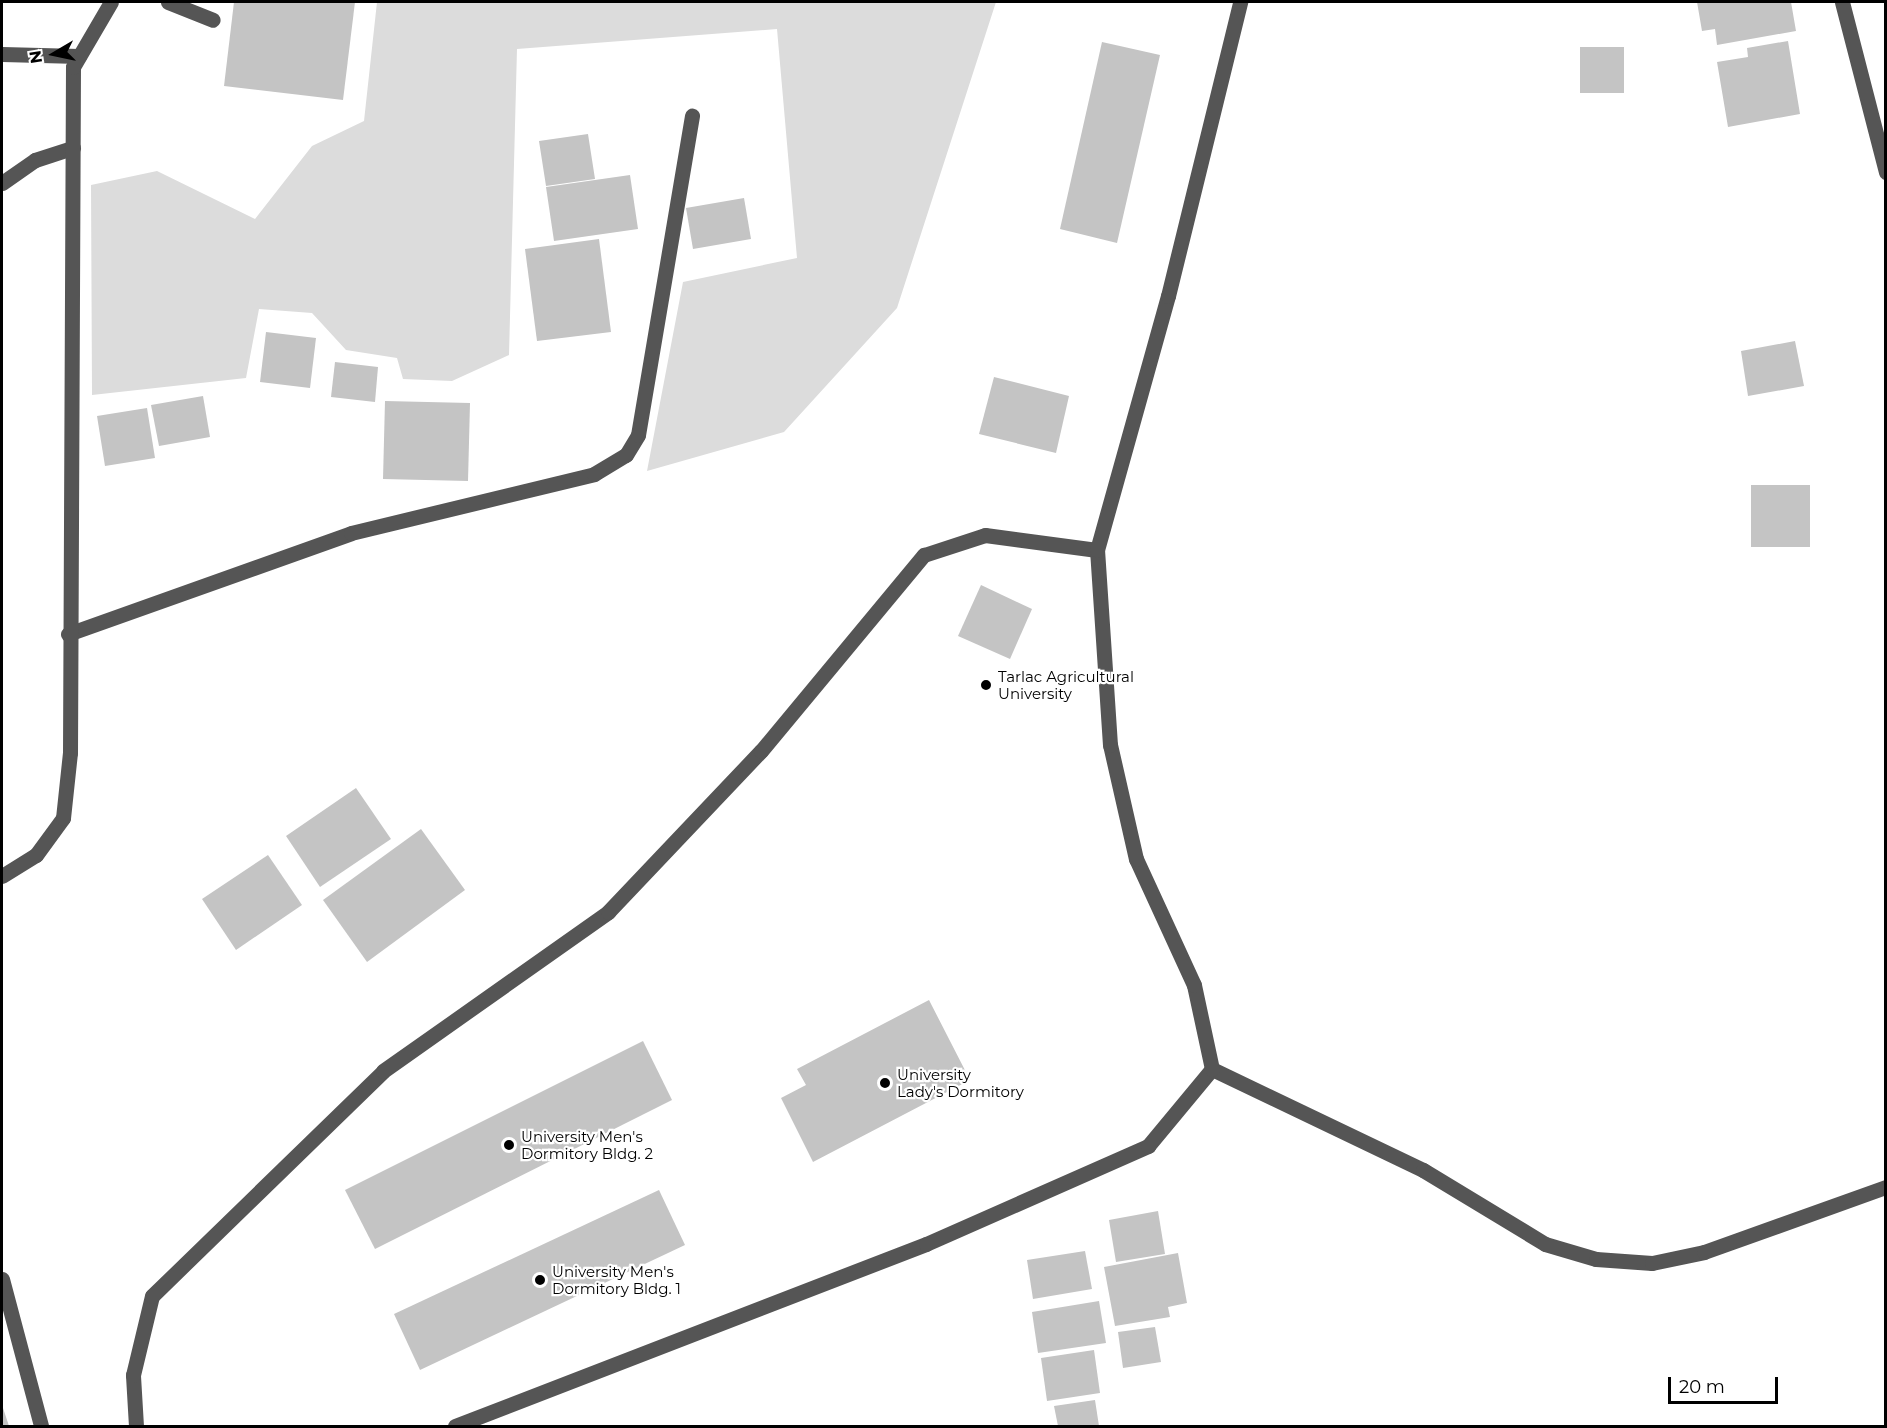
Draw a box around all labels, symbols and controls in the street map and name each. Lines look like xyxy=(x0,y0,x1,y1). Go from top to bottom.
north arrow xyxy=(24,24,84,84)
text: N xyxy=(25,49,46,65)
place label: Tarlac Agricultural University xyxy=(998,667,1134,702)
marker: Tarlac Agricultural University xyxy=(979,678,993,692)
place label: University Lady's Dormitory xyxy=(897,1065,1024,1100)
marker: University Lady's Dormitory xyxy=(878,1076,892,1090)
place label: University Men's Dormitory Bldg. 2 xyxy=(521,1127,653,1162)
marker: University Men's Dormitory Bldg. 2 xyxy=(502,1138,516,1152)
place label: University Men's Dormitory Bldg. 1 xyxy=(552,1262,681,1297)
marker: University Men's Dormitory Bldg. 1 xyxy=(533,1273,547,1287)
scale bar xyxy=(1671,1365,1780,1403)
text: 20 m xyxy=(1679,1376,1725,1398)

